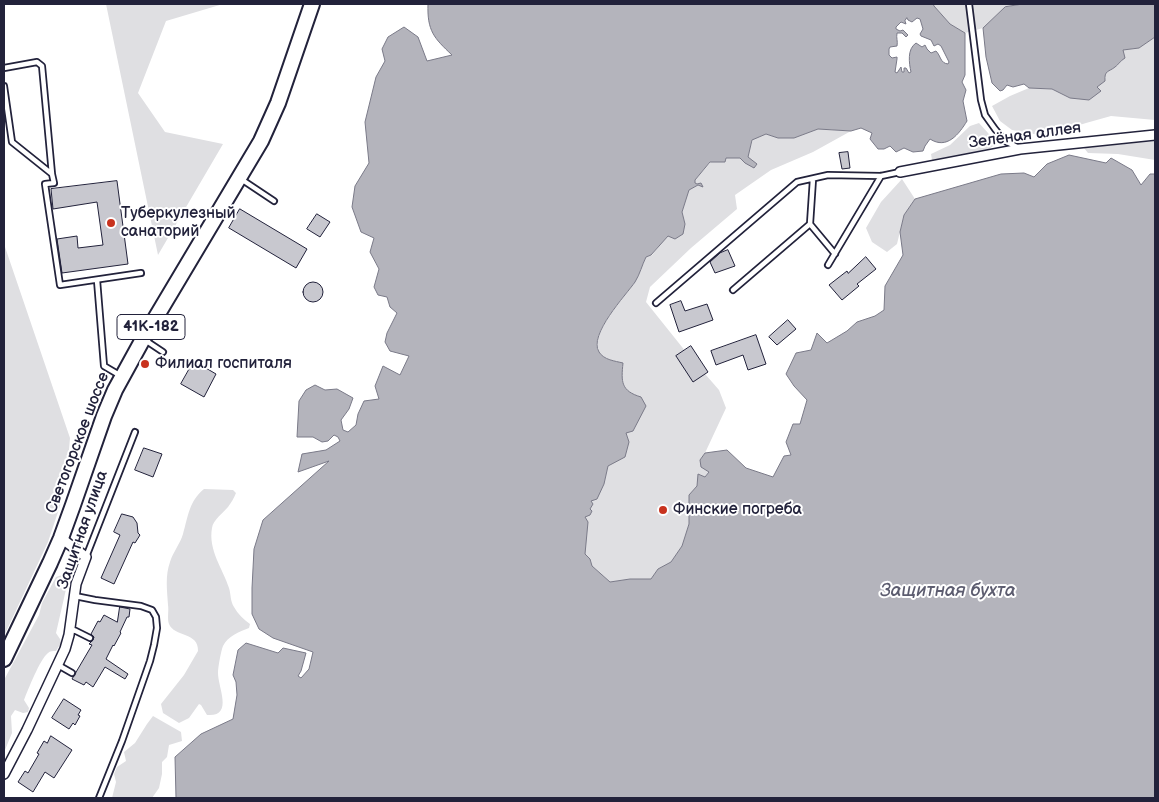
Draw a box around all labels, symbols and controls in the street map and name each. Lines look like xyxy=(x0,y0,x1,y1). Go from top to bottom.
street label: Зелёная аллея xyxy=(968,119,1082,153)
place label: Туберкулезный санаторий xyxy=(121,204,236,242)
marker: Туберкулезный санаторий xyxy=(105,217,117,229)
road number: 41К-182 xyxy=(117,314,185,340)
place label: Филиал госпиталя xyxy=(155,354,292,374)
marker: Филиал госпиталя xyxy=(139,358,151,370)
street label: Светогорское шоссе xyxy=(42,370,114,516)
street label: Защитная улица xyxy=(54,468,112,592)
place label: Финские погреба xyxy=(673,500,802,520)
marker: Финские погреба xyxy=(657,504,669,516)
water label: Защитная бухта xyxy=(880,580,1016,602)

